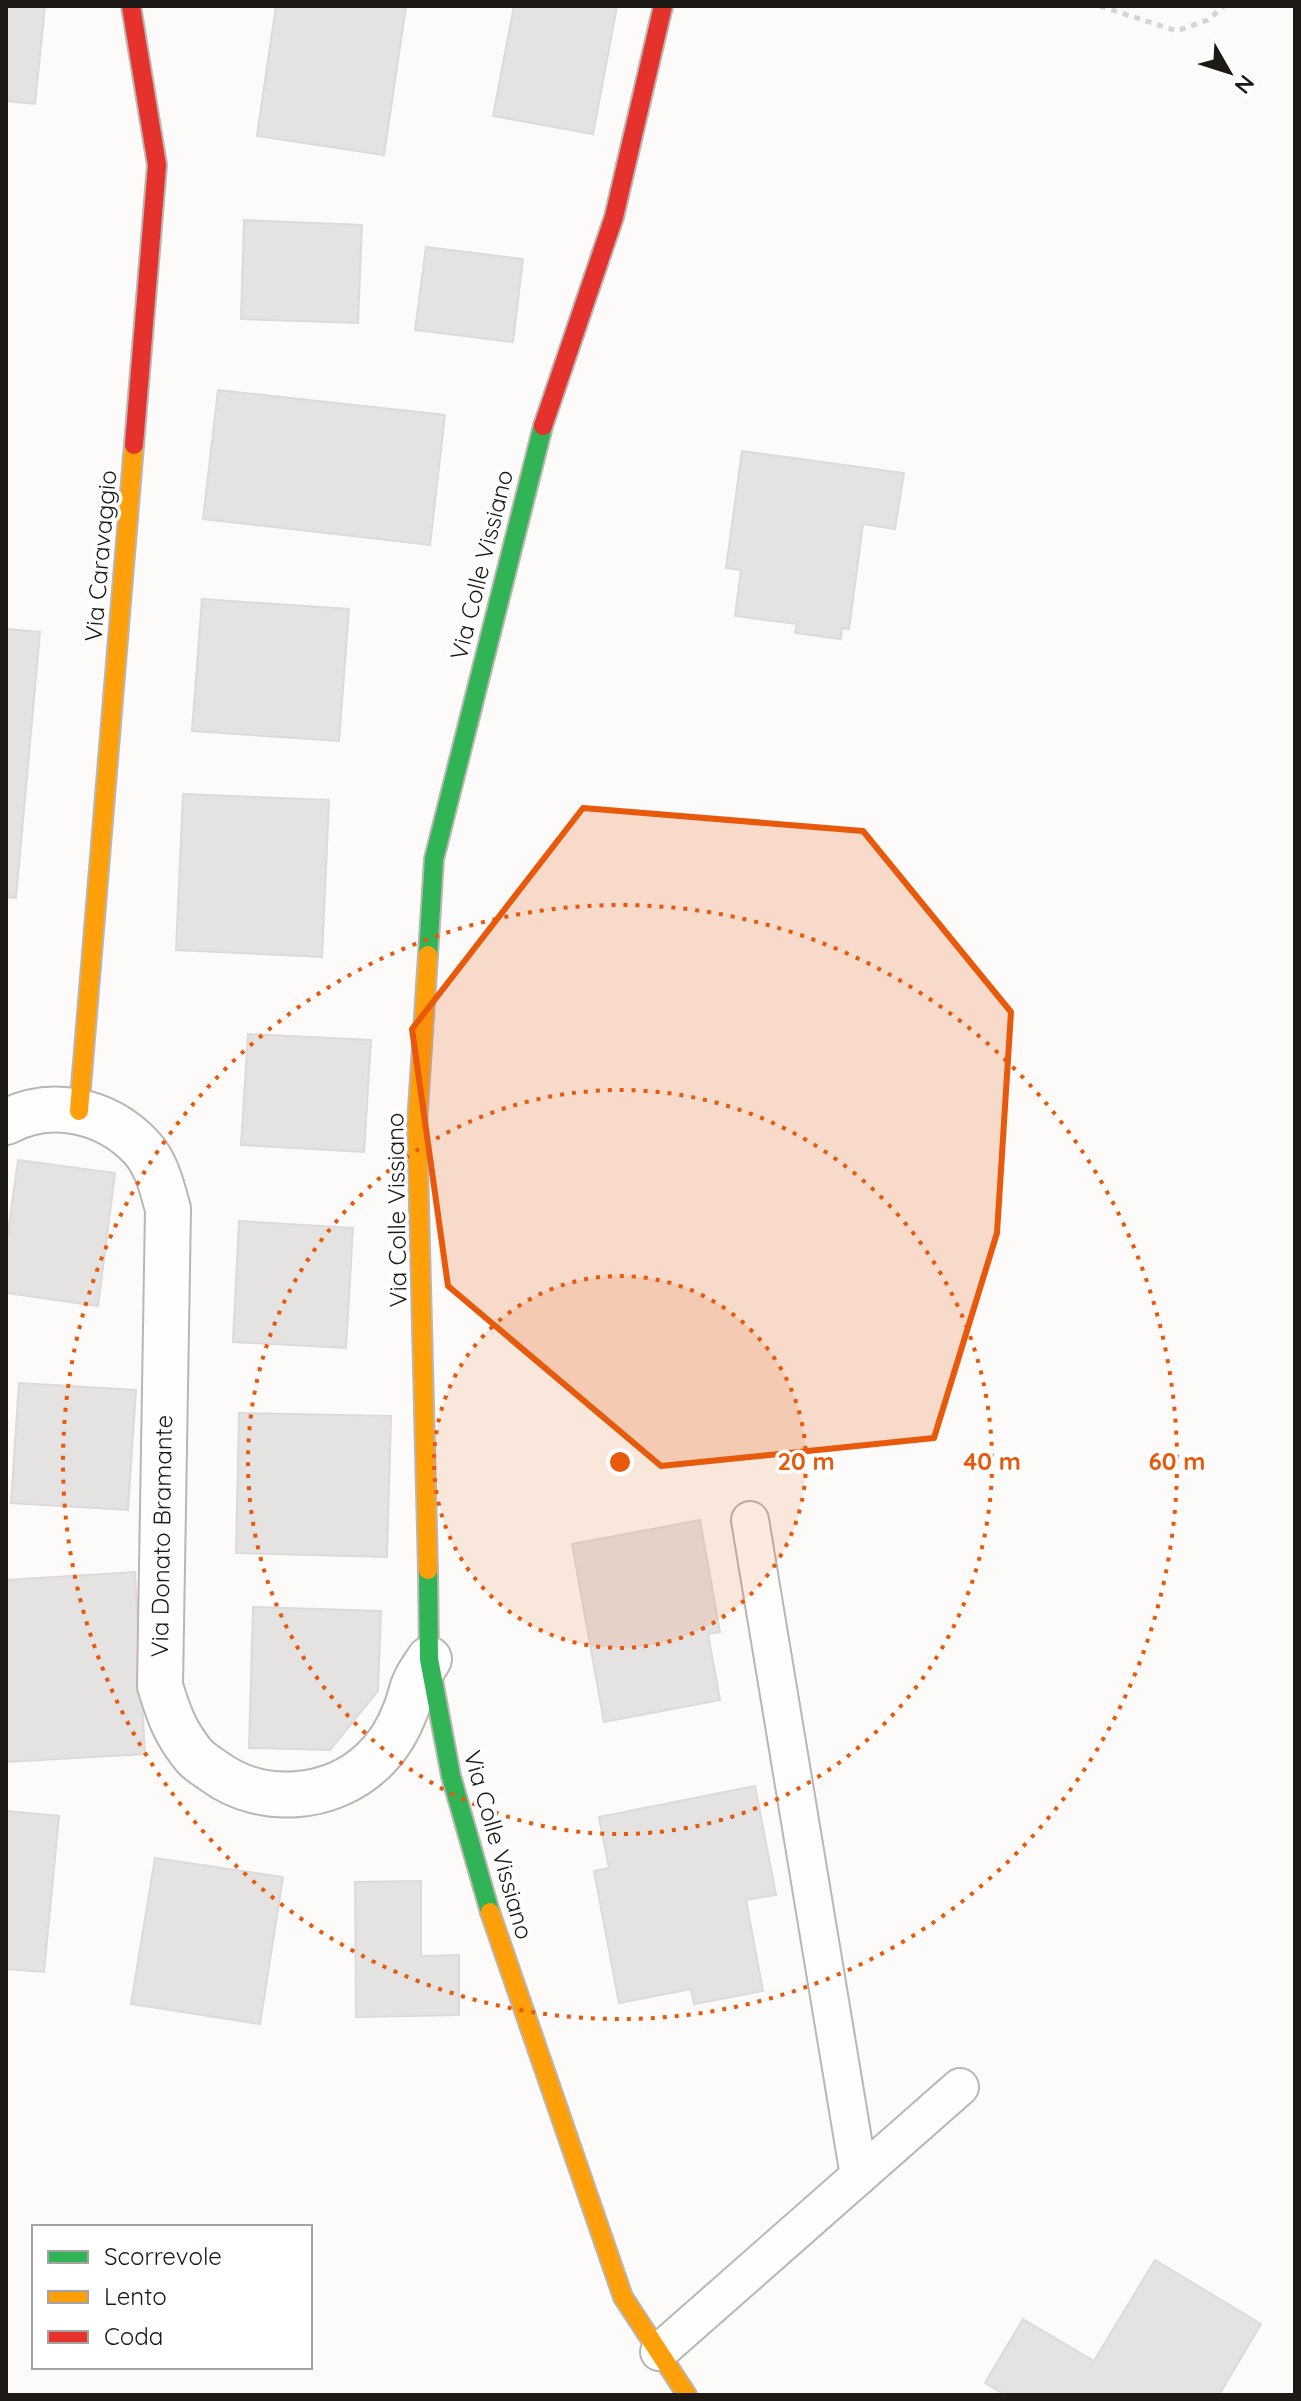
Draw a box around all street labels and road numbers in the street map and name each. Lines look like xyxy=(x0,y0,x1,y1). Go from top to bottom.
street label: Via Colle Vissiano xyxy=(443,467,519,663)
street label: Via Caravaggio xyxy=(78,469,122,643)
street label: Via Colle Vissiano xyxy=(379,1112,413,1308)
street label: Via Donato Bramante xyxy=(144,1414,178,1658)
street label: Via Colle Vissiano xyxy=(458,1747,540,1943)

